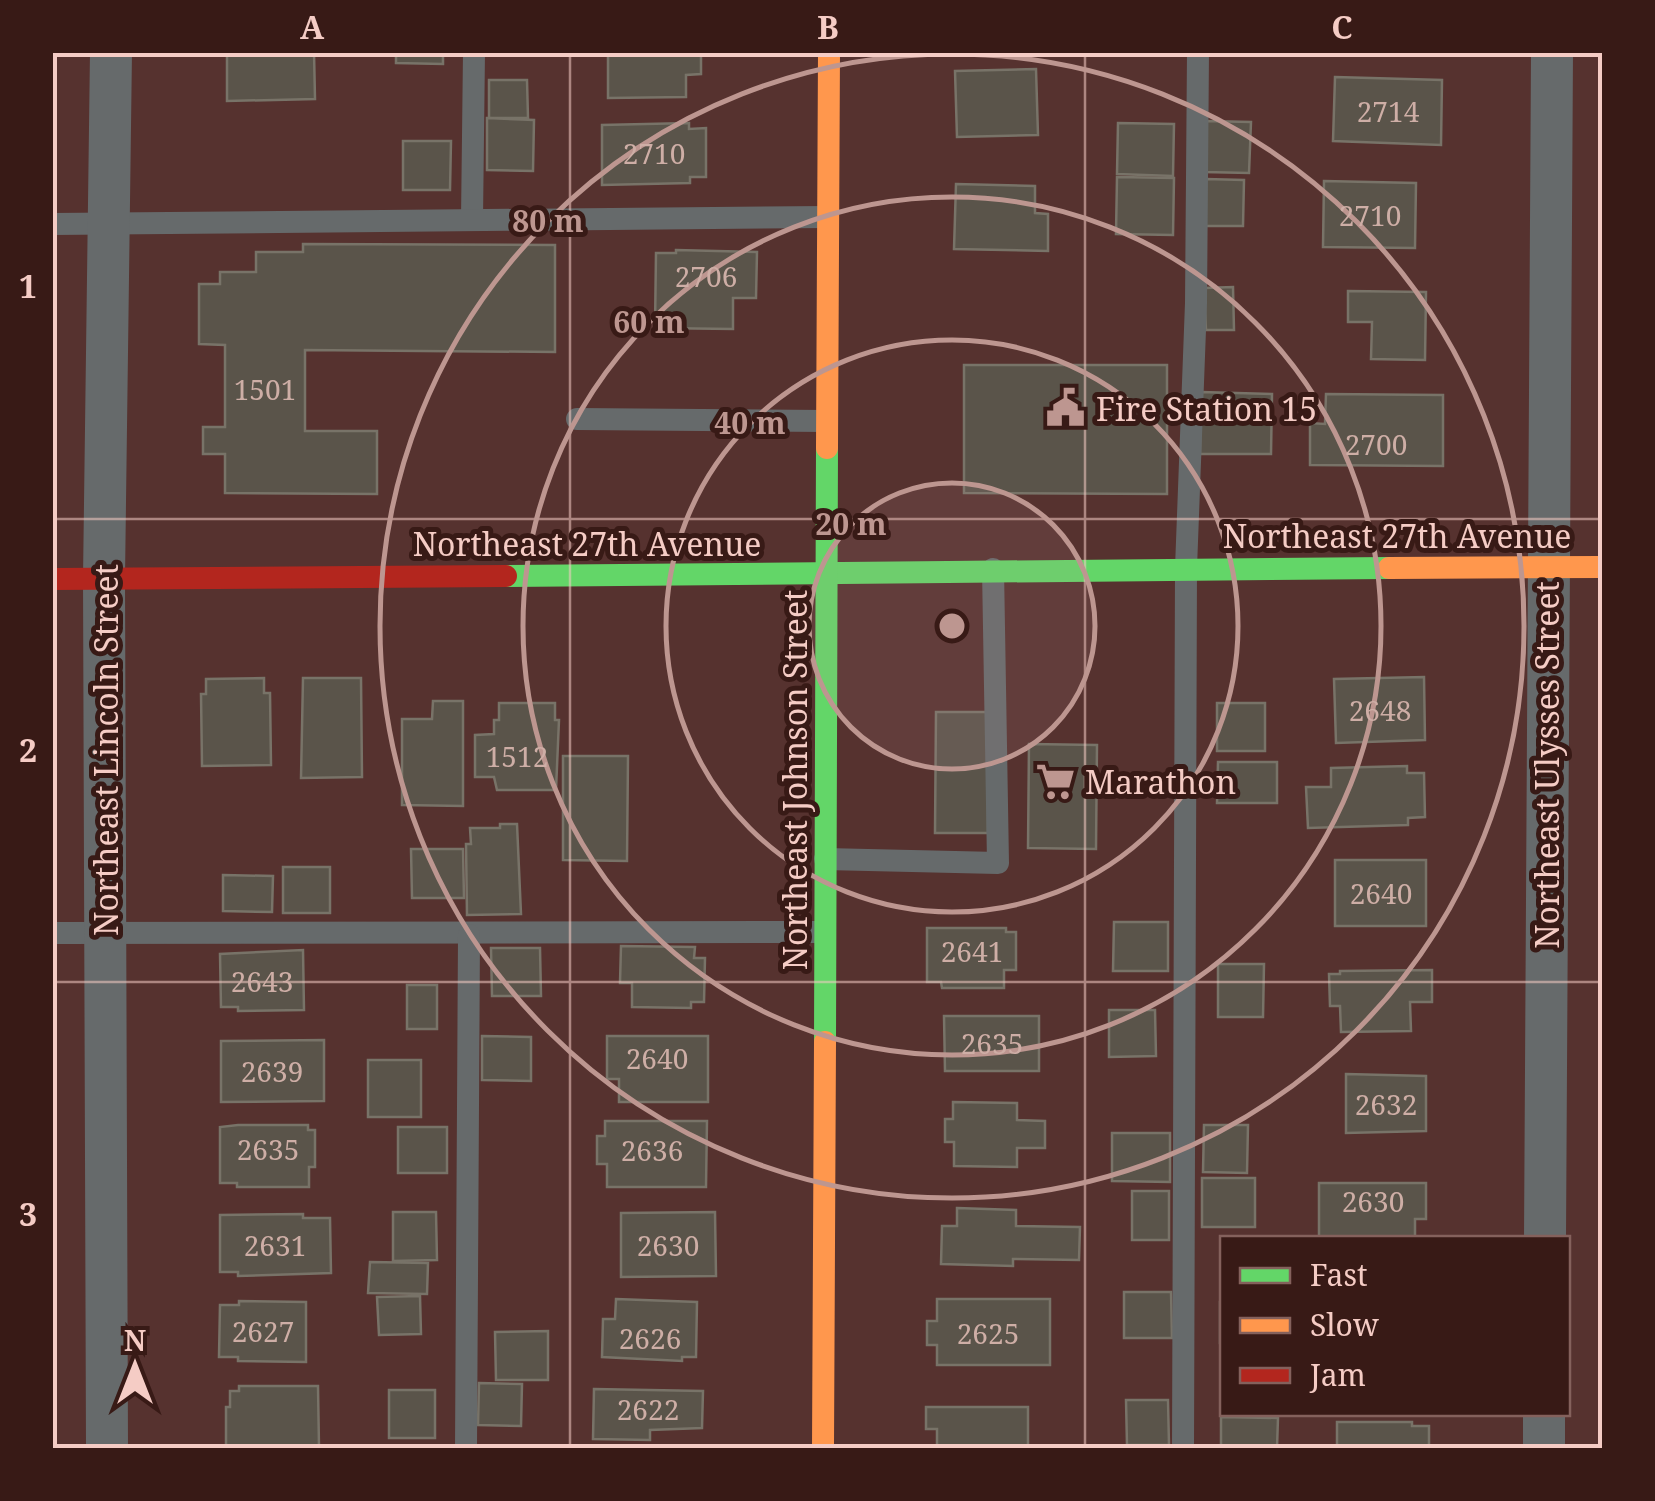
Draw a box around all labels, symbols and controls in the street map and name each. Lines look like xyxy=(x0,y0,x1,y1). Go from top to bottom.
text: A xyxy=(300,5,325,48)
text: B xyxy=(817,5,839,48)
text: C xyxy=(1331,5,1353,48)
house number: 2714 xyxy=(1357,92,1420,130)
house number: 2710 xyxy=(623,134,685,172)
house number: 2710 xyxy=(1339,196,1401,234)
text: 80 m xyxy=(512,200,584,241)
house number: 2706 xyxy=(675,257,737,295)
text: 1 xyxy=(19,264,37,307)
text: 60 m xyxy=(613,301,685,342)
house number: 1501 xyxy=(234,370,296,408)
public building icon: Fire Station 15 xyxy=(1045,387,1087,429)
place label: Fire Station 15 xyxy=(1096,387,1317,430)
text: 40 m xyxy=(714,402,786,443)
house number: 2700 xyxy=(1345,425,1407,463)
text: 20 m xyxy=(815,503,887,544)
street label: Northeast 27th Avenue xyxy=(1223,514,1571,557)
street label: Northeast 27th Avenue xyxy=(413,522,761,565)
street label: Northeast Lincoln Street xyxy=(84,564,127,936)
street label: Northeast Ulysses Street xyxy=(1525,581,1568,949)
street label: Northeast Johnson Street xyxy=(773,590,816,970)
centre of rings xyxy=(934,608,970,644)
house number: 2648 xyxy=(1349,691,1411,729)
text: 2 xyxy=(19,728,37,771)
house number: 1512 xyxy=(486,737,548,775)
supermarket icon: Marathon xyxy=(1034,760,1076,802)
place label: Marathon xyxy=(1085,760,1236,803)
house number: 2640 xyxy=(1350,874,1412,912)
house number: 2641 xyxy=(941,932,1003,970)
house number: 2643 xyxy=(231,962,293,1000)
house number: 2635 xyxy=(961,1024,1023,1062)
house number: 2640 xyxy=(626,1039,688,1077)
house number: 2639 xyxy=(241,1052,303,1090)
house number: 2632 xyxy=(1355,1085,1417,1123)
house number: 2635 xyxy=(237,1130,299,1168)
house number: 2636 xyxy=(621,1131,683,1169)
house number: 2630 xyxy=(1342,1182,1404,1220)
text: 3 xyxy=(19,1192,37,1235)
house number: 2631 xyxy=(244,1226,306,1264)
house number: 2630 xyxy=(637,1226,699,1264)
legend xyxy=(1220,1236,1570,1416)
text: Fast xyxy=(1310,1254,1367,1295)
text: Slow xyxy=(1310,1304,1379,1345)
house number: 2627 xyxy=(232,1312,294,1350)
house number: 2625 xyxy=(957,1314,1019,1352)
north arrow xyxy=(85,1316,185,1416)
house number: 2626 xyxy=(619,1319,681,1357)
text: N xyxy=(124,1321,146,1359)
text: Jam xyxy=(1309,1354,1366,1395)
house number: 2622 xyxy=(617,1390,679,1428)

